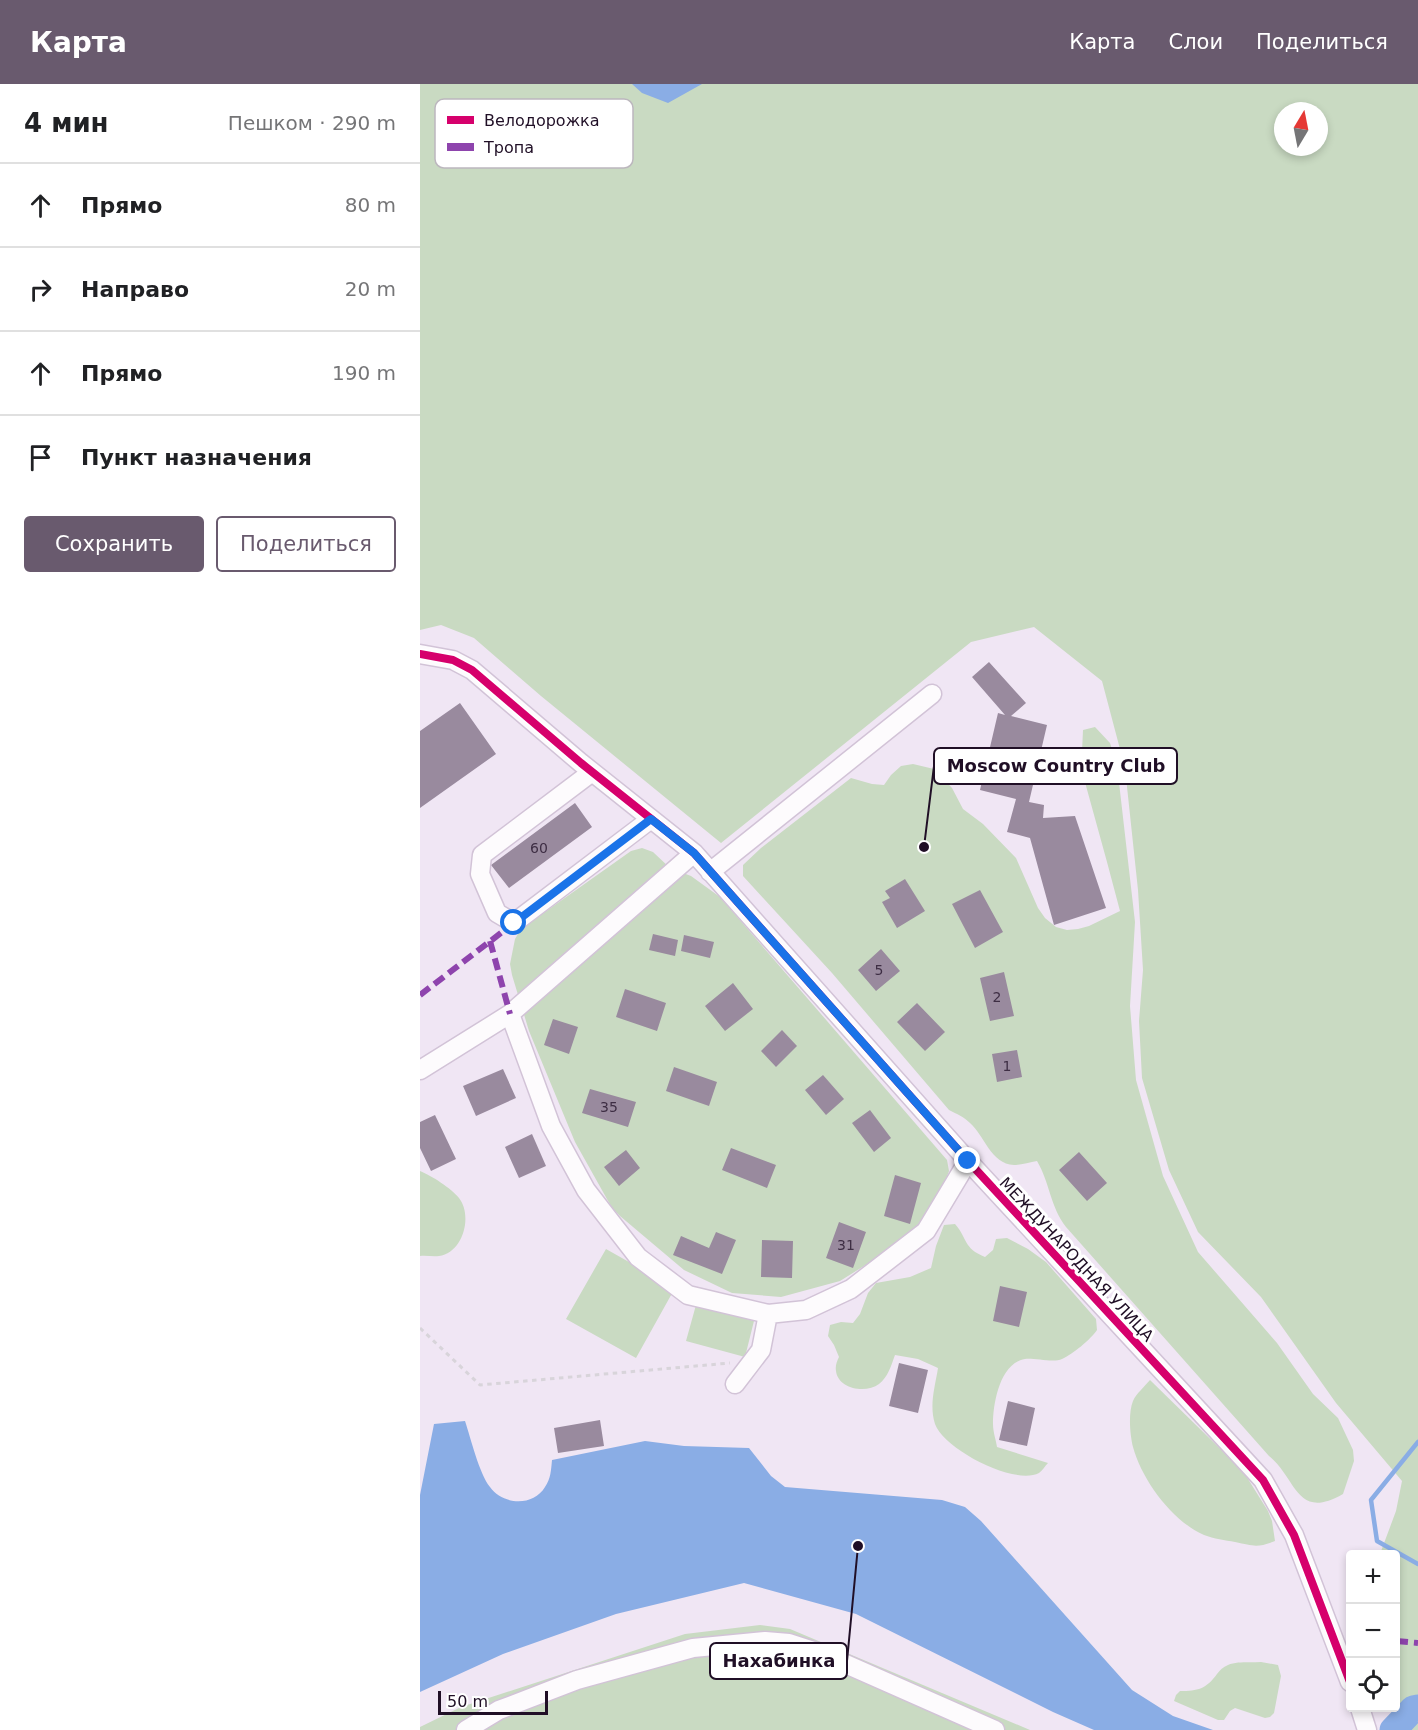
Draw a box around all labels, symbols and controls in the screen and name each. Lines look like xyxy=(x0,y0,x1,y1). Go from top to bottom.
text: Карта xyxy=(30,26,127,59)
text: Карта xyxy=(1069,30,1135,54)
text: Слои xyxy=(1168,30,1223,54)
text: Поделиться xyxy=(1256,30,1388,54)
legend xyxy=(435,99,633,168)
north arrow xyxy=(1274,102,1328,156)
text: 4 мин xyxy=(24,108,109,138)
text: Пешком · 290 m xyxy=(228,111,396,135)
text: Велодорожка xyxy=(484,111,600,130)
text: Тропа xyxy=(483,138,534,157)
icon: ahead xyxy=(24,189,57,222)
text: Прямо xyxy=(81,193,162,218)
text: 80 m xyxy=(345,193,396,217)
icon: right xyxy=(24,273,57,306)
text: Направо xyxy=(81,277,189,302)
text: 20 m xyxy=(345,277,396,301)
icon: ahead xyxy=(24,357,57,390)
text: Прямо xyxy=(81,361,162,386)
text: 190 m xyxy=(332,361,396,385)
icon: arrive xyxy=(24,441,57,474)
text: Пункт назначения xyxy=(81,445,312,470)
button: Сохранить xyxy=(24,516,204,572)
button: Поделиться xyxy=(216,516,396,572)
callout: Moscow Country Club xyxy=(934,748,1177,784)
text: Moscow Country Club xyxy=(947,755,1165,776)
house number: 60 xyxy=(530,840,548,856)
route start xyxy=(500,909,526,935)
house number: 5 xyxy=(875,962,883,978)
house number: 2 xyxy=(993,989,1001,1005)
house number: 1 xyxy=(1003,1058,1011,1074)
house number: 35 xyxy=(600,1099,618,1115)
route end xyxy=(954,1147,980,1173)
street label: МЕЖДУНАРОДНАЯ УЛИЦА xyxy=(996,1173,1158,1345)
house number: 31 xyxy=(837,1237,855,1253)
map controls xyxy=(1346,1550,1400,1712)
button: + xyxy=(1346,1550,1400,1604)
button: − xyxy=(1346,1604,1400,1658)
callout: Нахабинка xyxy=(710,1643,847,1679)
text: Нахабинка xyxy=(723,1650,835,1671)
button: locate xyxy=(1346,1658,1400,1712)
scale bar xyxy=(438,1688,548,1716)
text: 50 m xyxy=(447,1692,488,1711)

